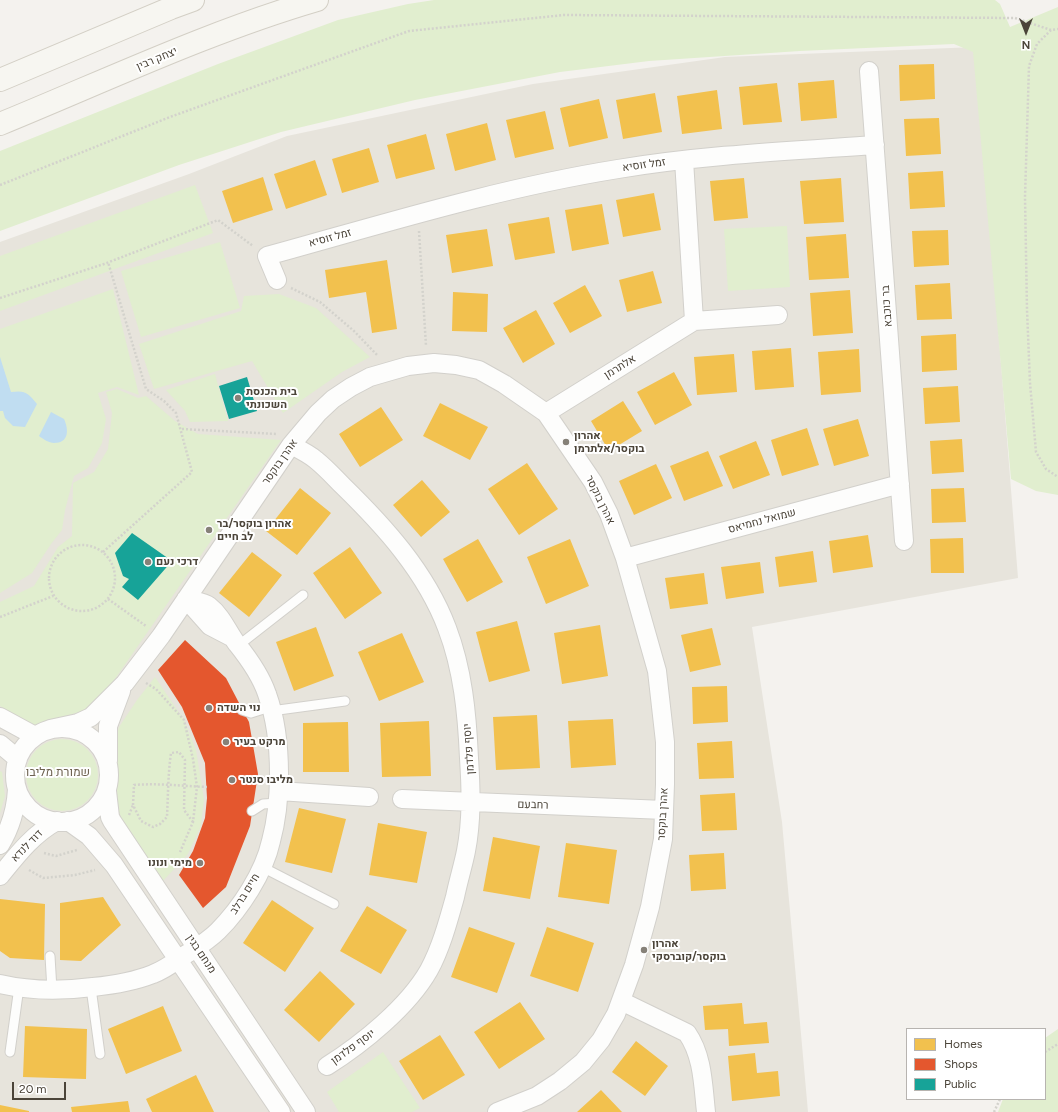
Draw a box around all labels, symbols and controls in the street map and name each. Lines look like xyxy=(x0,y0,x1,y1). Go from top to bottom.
north arrow xyxy=(1006,12,1046,52)
text: N xyxy=(1022,38,1030,51)
street label: יצחק רבין xyxy=(135,44,179,74)
street label: זמל זוסיא xyxy=(621,155,667,175)
street label: זמל זוסיא xyxy=(307,226,353,250)
street label: בר כוכבא xyxy=(879,285,895,327)
street label: אלתרמן xyxy=(602,352,638,382)
place label: בית הכנסת השכונתי xyxy=(246,385,297,411)
marker: בית הכנסת השכונתי xyxy=(233,393,243,403)
place label: אהרון בוקסר/אלתרמן xyxy=(574,429,645,455)
street label: אהרן בוקסר xyxy=(259,436,301,488)
marker: אהרון בוקסר/אלתרמן xyxy=(561,437,571,447)
street label: אהרן בוקסר xyxy=(582,473,618,527)
street label: שמואל נחמיאס xyxy=(727,506,797,536)
place label: אהרון בוקסר/בר לב חיים xyxy=(217,517,292,543)
marker: אהרון בוקסר/בר לב חיים xyxy=(204,525,214,535)
place label: דרכי נעם xyxy=(156,555,198,569)
marker: דרכי נעם xyxy=(143,557,153,567)
place label: נוי השדה xyxy=(217,701,261,715)
marker: נוי השדה xyxy=(204,703,214,713)
street label: יוסף פלדמן xyxy=(461,723,477,775)
place label: מרקט בעיר xyxy=(234,735,286,749)
marker: מרקט בעיר xyxy=(221,737,231,747)
district label: שמורת מליבו xyxy=(26,765,90,779)
place label: מליבו סנטר xyxy=(240,773,293,787)
marker: מליבו סנטר xyxy=(227,775,237,785)
street label: אהרן בוקסר xyxy=(655,787,671,841)
street label: רחבעם xyxy=(517,798,549,812)
street label: דוד לנדא xyxy=(8,827,46,865)
place label: מימי ונונו xyxy=(148,856,192,870)
marker: מימי ונונו xyxy=(195,858,205,868)
street label: חיים ברלב xyxy=(227,871,263,917)
street label: מנחם בגין xyxy=(183,932,219,976)
place label: אהרון בוקסר/קוברסקי xyxy=(652,937,726,963)
marker: אהרון בוקסר/קוברסקי xyxy=(639,945,649,955)
street label: יוסף פלדמן xyxy=(328,1027,378,1067)
legend xyxy=(906,1028,1046,1100)
text: Homes xyxy=(944,1037,982,1051)
text: Shops xyxy=(944,1057,978,1071)
scale bar xyxy=(14,1074,68,1100)
text: Public xyxy=(944,1077,977,1091)
text: 20 m xyxy=(19,1082,47,1096)

